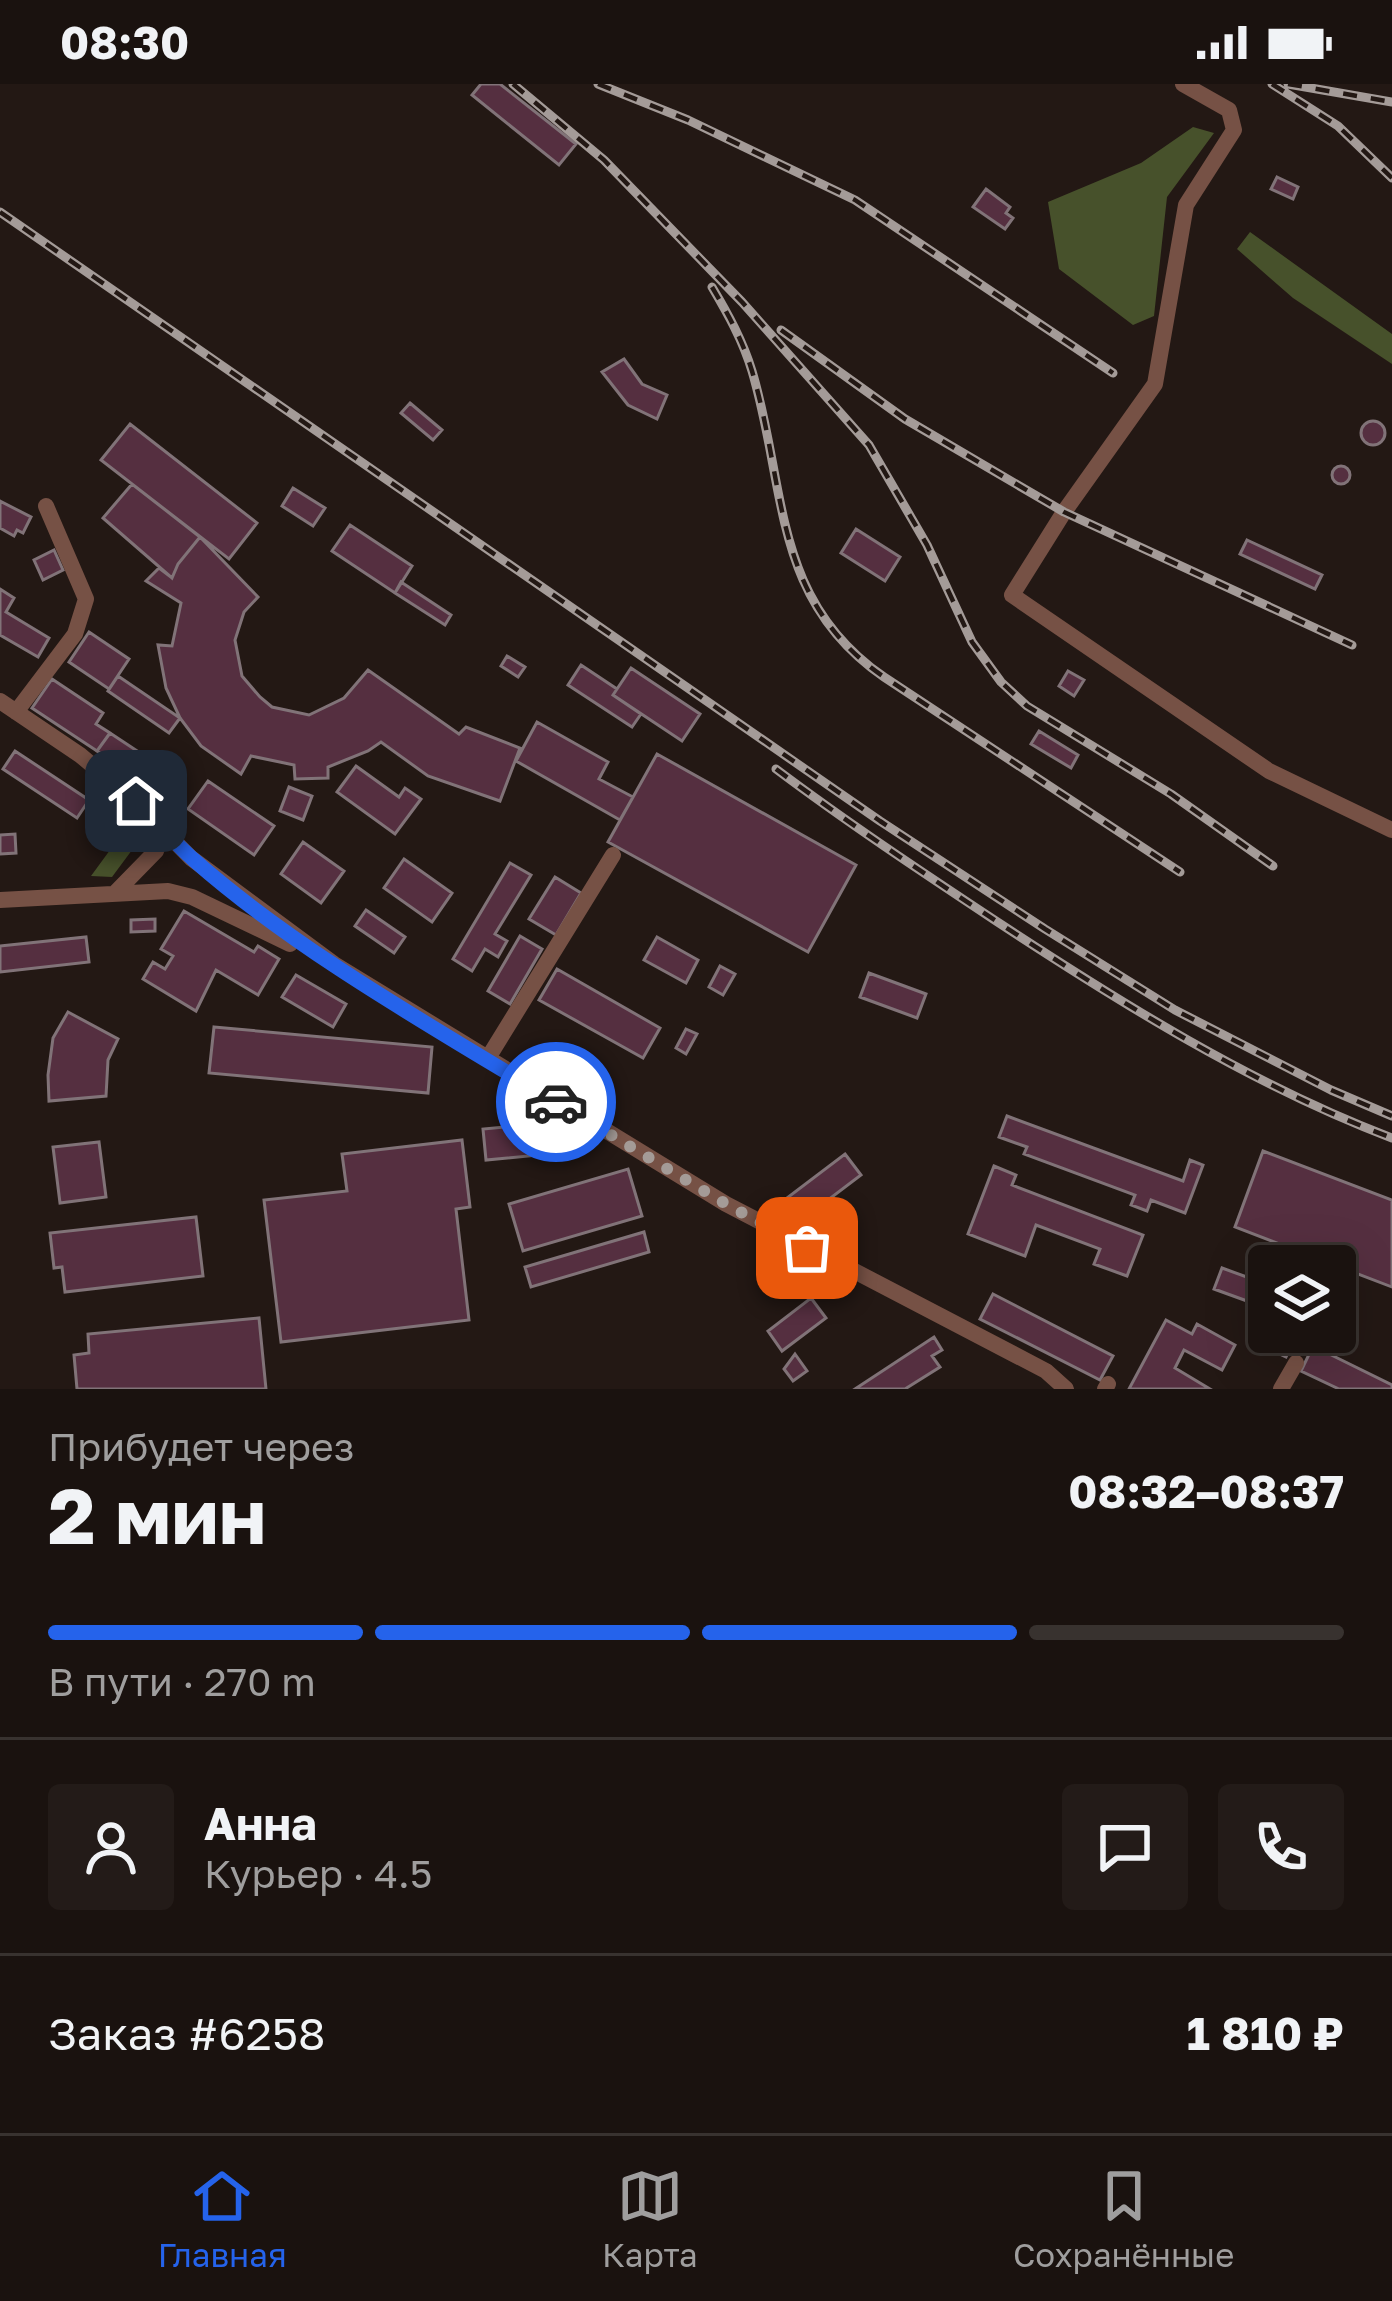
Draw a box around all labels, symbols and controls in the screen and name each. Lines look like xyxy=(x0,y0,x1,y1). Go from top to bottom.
text: 08:30 xyxy=(60,15,189,69)
pin xyxy=(85,750,187,852)
icon: home xyxy=(103,768,169,834)
courier xyxy=(496,1042,616,1162)
icon: car xyxy=(523,1069,589,1135)
pin xyxy=(756,1197,858,1299)
icon: bag xyxy=(774,1215,840,1281)
map controls xyxy=(1248,1245,1356,1353)
button: layers xyxy=(1248,1245,1356,1353)
text: Прибудет через xyxy=(48,1423,354,1470)
text: 08:32–08:37 xyxy=(1068,1464,1344,1518)
text: 2 мин xyxy=(48,1468,266,1561)
text: В пути · 270 m xyxy=(48,1658,316,1705)
button: person xyxy=(48,1784,174,1910)
button: chat xyxy=(1062,1784,1188,1910)
button: phone xyxy=(1218,1784,1344,1910)
text: Анна xyxy=(204,1796,317,1850)
text: Курьер · 4.5 xyxy=(204,1850,432,1897)
text: Заказ #6258 xyxy=(48,2006,325,2060)
text: 1 810 ₽ xyxy=(1187,2006,1344,2060)
tab: Главная xyxy=(158,2163,287,2274)
tab: Карта xyxy=(602,2163,698,2274)
tab: Сохранённые xyxy=(1013,2163,1234,2274)

